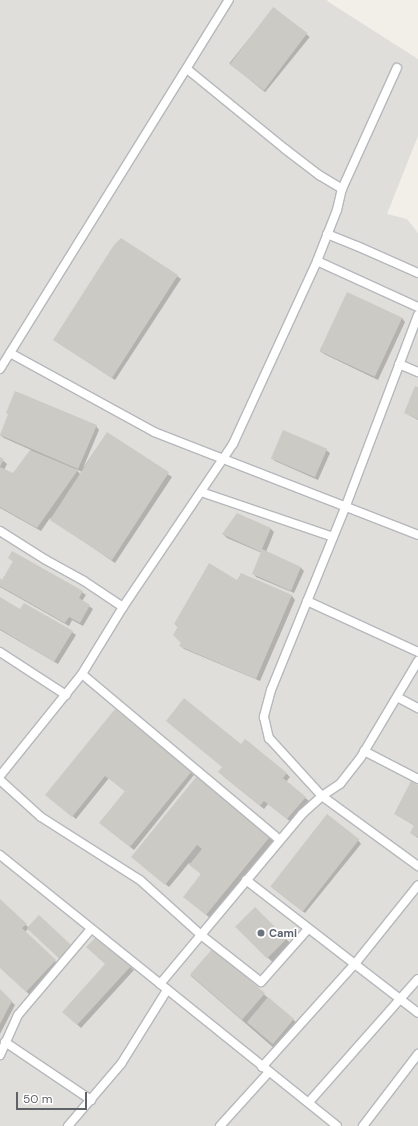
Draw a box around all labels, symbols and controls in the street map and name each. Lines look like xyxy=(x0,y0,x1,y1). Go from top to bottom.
place label: Cami xyxy=(269,926,297,940)
marker: Cami xyxy=(256,928,266,938)
scale bar xyxy=(18,1084,89,1110)
text: 50 m xyxy=(23,1091,52,1107)

